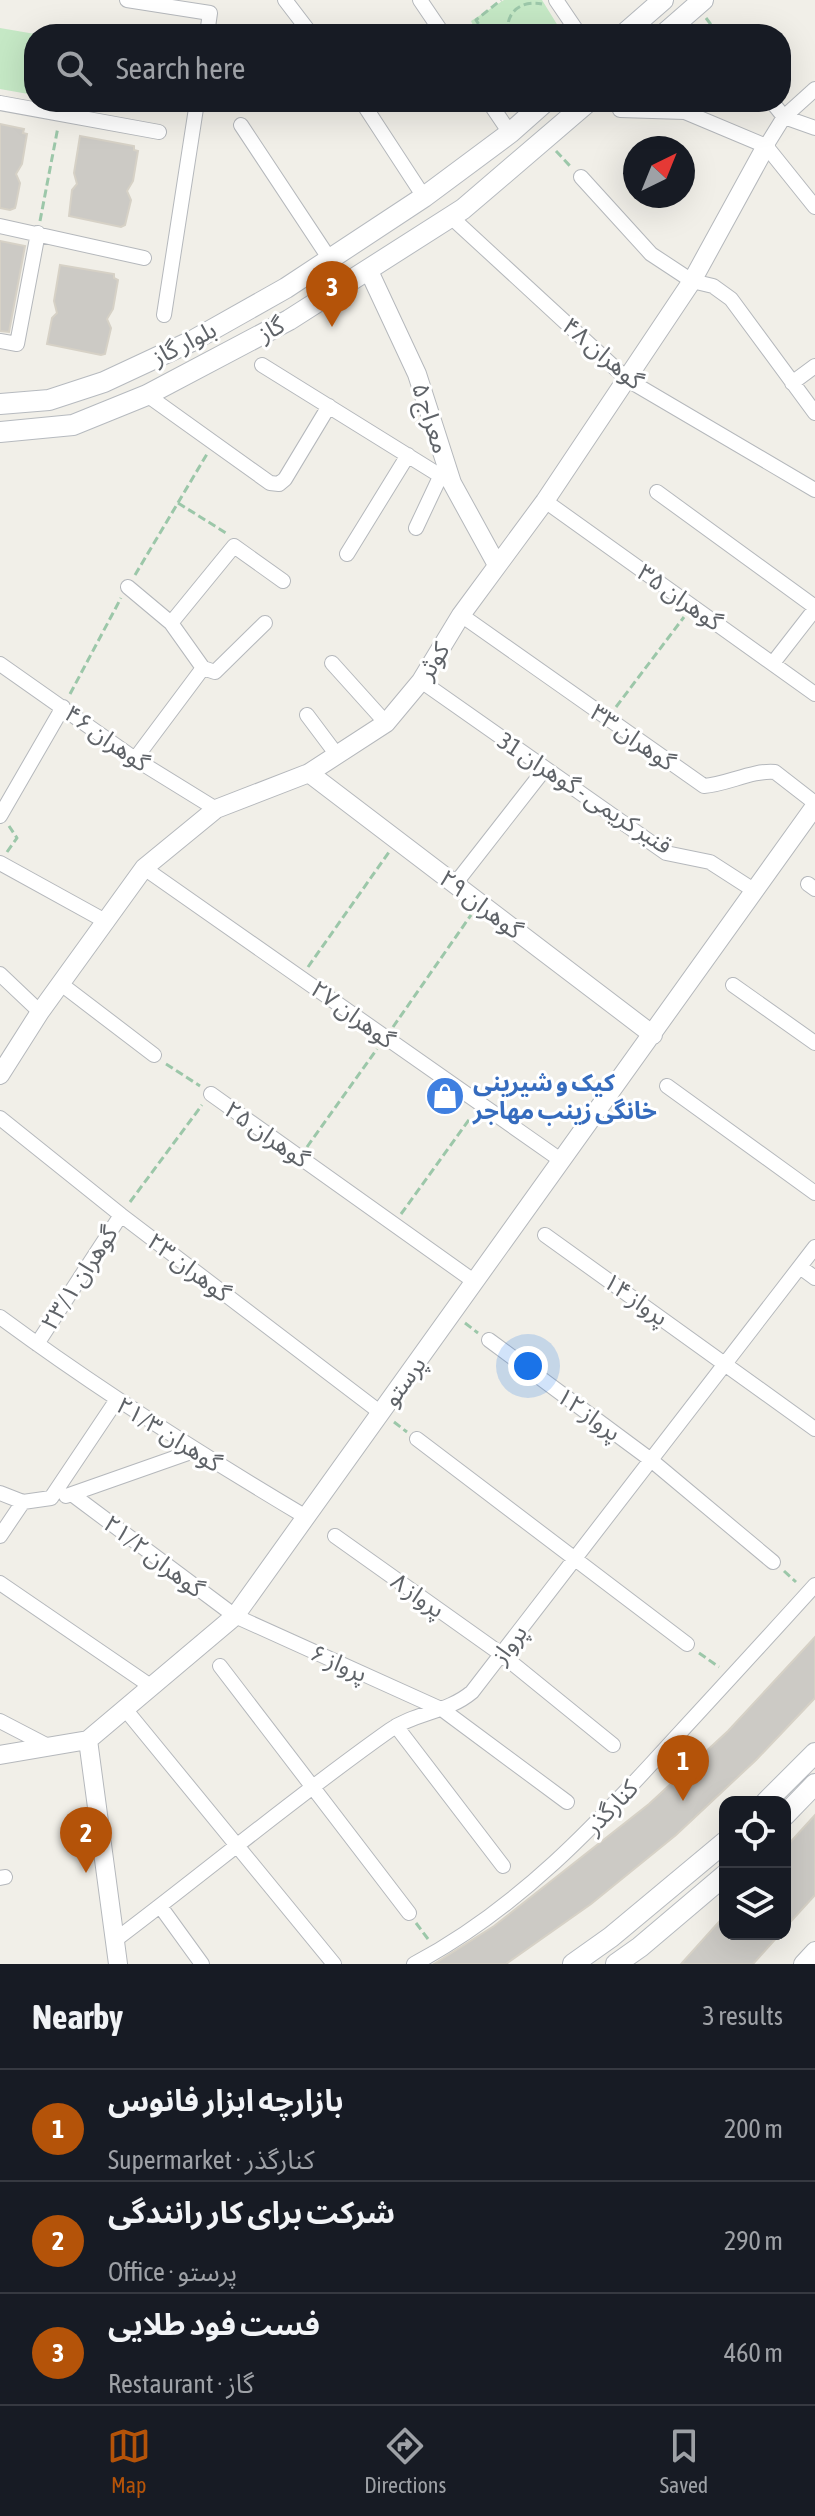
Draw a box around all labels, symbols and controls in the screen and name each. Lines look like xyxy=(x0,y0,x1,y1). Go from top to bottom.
search box xyxy=(24,24,791,112)
icon: search xyxy=(52,46,96,90)
text: Search here xyxy=(116,51,245,85)
north arrow xyxy=(623,136,695,208)
pin: 3 xyxy=(306,261,358,327)
street label: گاز xyxy=(252,311,290,348)
street label: گوهران ۴۸ xyxy=(557,312,650,396)
street label: بلوار گاز xyxy=(146,315,221,372)
street label: معراج ۵ xyxy=(403,380,455,458)
street label: گوهران ۳۵ xyxy=(632,558,728,637)
street label: کوثر xyxy=(411,637,456,686)
street label: گوهران ۳۳ xyxy=(585,698,681,777)
street label: گوهران ۴۶ xyxy=(59,699,155,778)
street label: قنبر کریمی - گوهران 31 xyxy=(492,727,677,860)
street label: گوهران ۲۹ xyxy=(434,864,529,945)
street label: گوهران ۲۷ xyxy=(305,975,401,1055)
place label: کیک و شیرینی خانگی زینب مهاجر xyxy=(472,1069,657,1125)
shop icon: کیک و شیرینی خانگی زینب مهاجر xyxy=(424,1075,466,1117)
street label: گوهران ۲۵ xyxy=(219,1095,315,1174)
street label: گوهران ۲۳/۱ xyxy=(35,1220,124,1336)
street label: گوهران ۲۳ xyxy=(142,1227,237,1308)
street label: پرواز ۱۴ xyxy=(597,1267,674,1333)
your location xyxy=(508,1346,548,1386)
street label: پرستو xyxy=(377,1351,433,1412)
street label: پرواز ۱۲ xyxy=(550,1382,626,1448)
street label: گوهران ۲۱/۳ xyxy=(111,1391,227,1478)
street label: گوهران ۲۱/۲ xyxy=(98,1510,210,1604)
street label: پرواز ۸ xyxy=(385,1567,450,1625)
street label: پرواز xyxy=(485,1619,534,1671)
street label: پرواز ۶ xyxy=(306,1639,371,1689)
pin: 1 xyxy=(657,1735,709,1801)
street label: کنارگذر xyxy=(578,1774,645,1841)
map controls xyxy=(719,1796,791,1940)
button: locate xyxy=(719,1796,791,1868)
pin: 2 xyxy=(60,1807,112,1873)
button: layers xyxy=(719,1868,791,1940)
text: Nearby xyxy=(32,1997,123,2036)
text: 3 results xyxy=(702,2001,783,2031)
text: بازارچه ابزار فانوس xyxy=(108,2083,344,2117)
text: 1 xyxy=(52,2114,64,2144)
text: 200 m xyxy=(724,2114,783,2144)
text: Supermarket · کنارگذر xyxy=(108,2145,314,2175)
text: شركت براى كار رانندگى xyxy=(108,2195,395,2229)
text: 2 xyxy=(52,2226,64,2256)
text: 290 m xyxy=(724,2226,783,2256)
text: Office · پرستو xyxy=(108,2257,237,2287)
text: فست فود طلایی xyxy=(108,2307,320,2341)
text: 3 xyxy=(52,2338,64,2368)
text: 460 m xyxy=(724,2338,783,2368)
text: Restaurant · گاز xyxy=(108,2369,254,2399)
tab: Map xyxy=(107,2424,151,2498)
tab: Directions xyxy=(364,2424,446,2498)
tab: Saved xyxy=(660,2424,708,2498)

